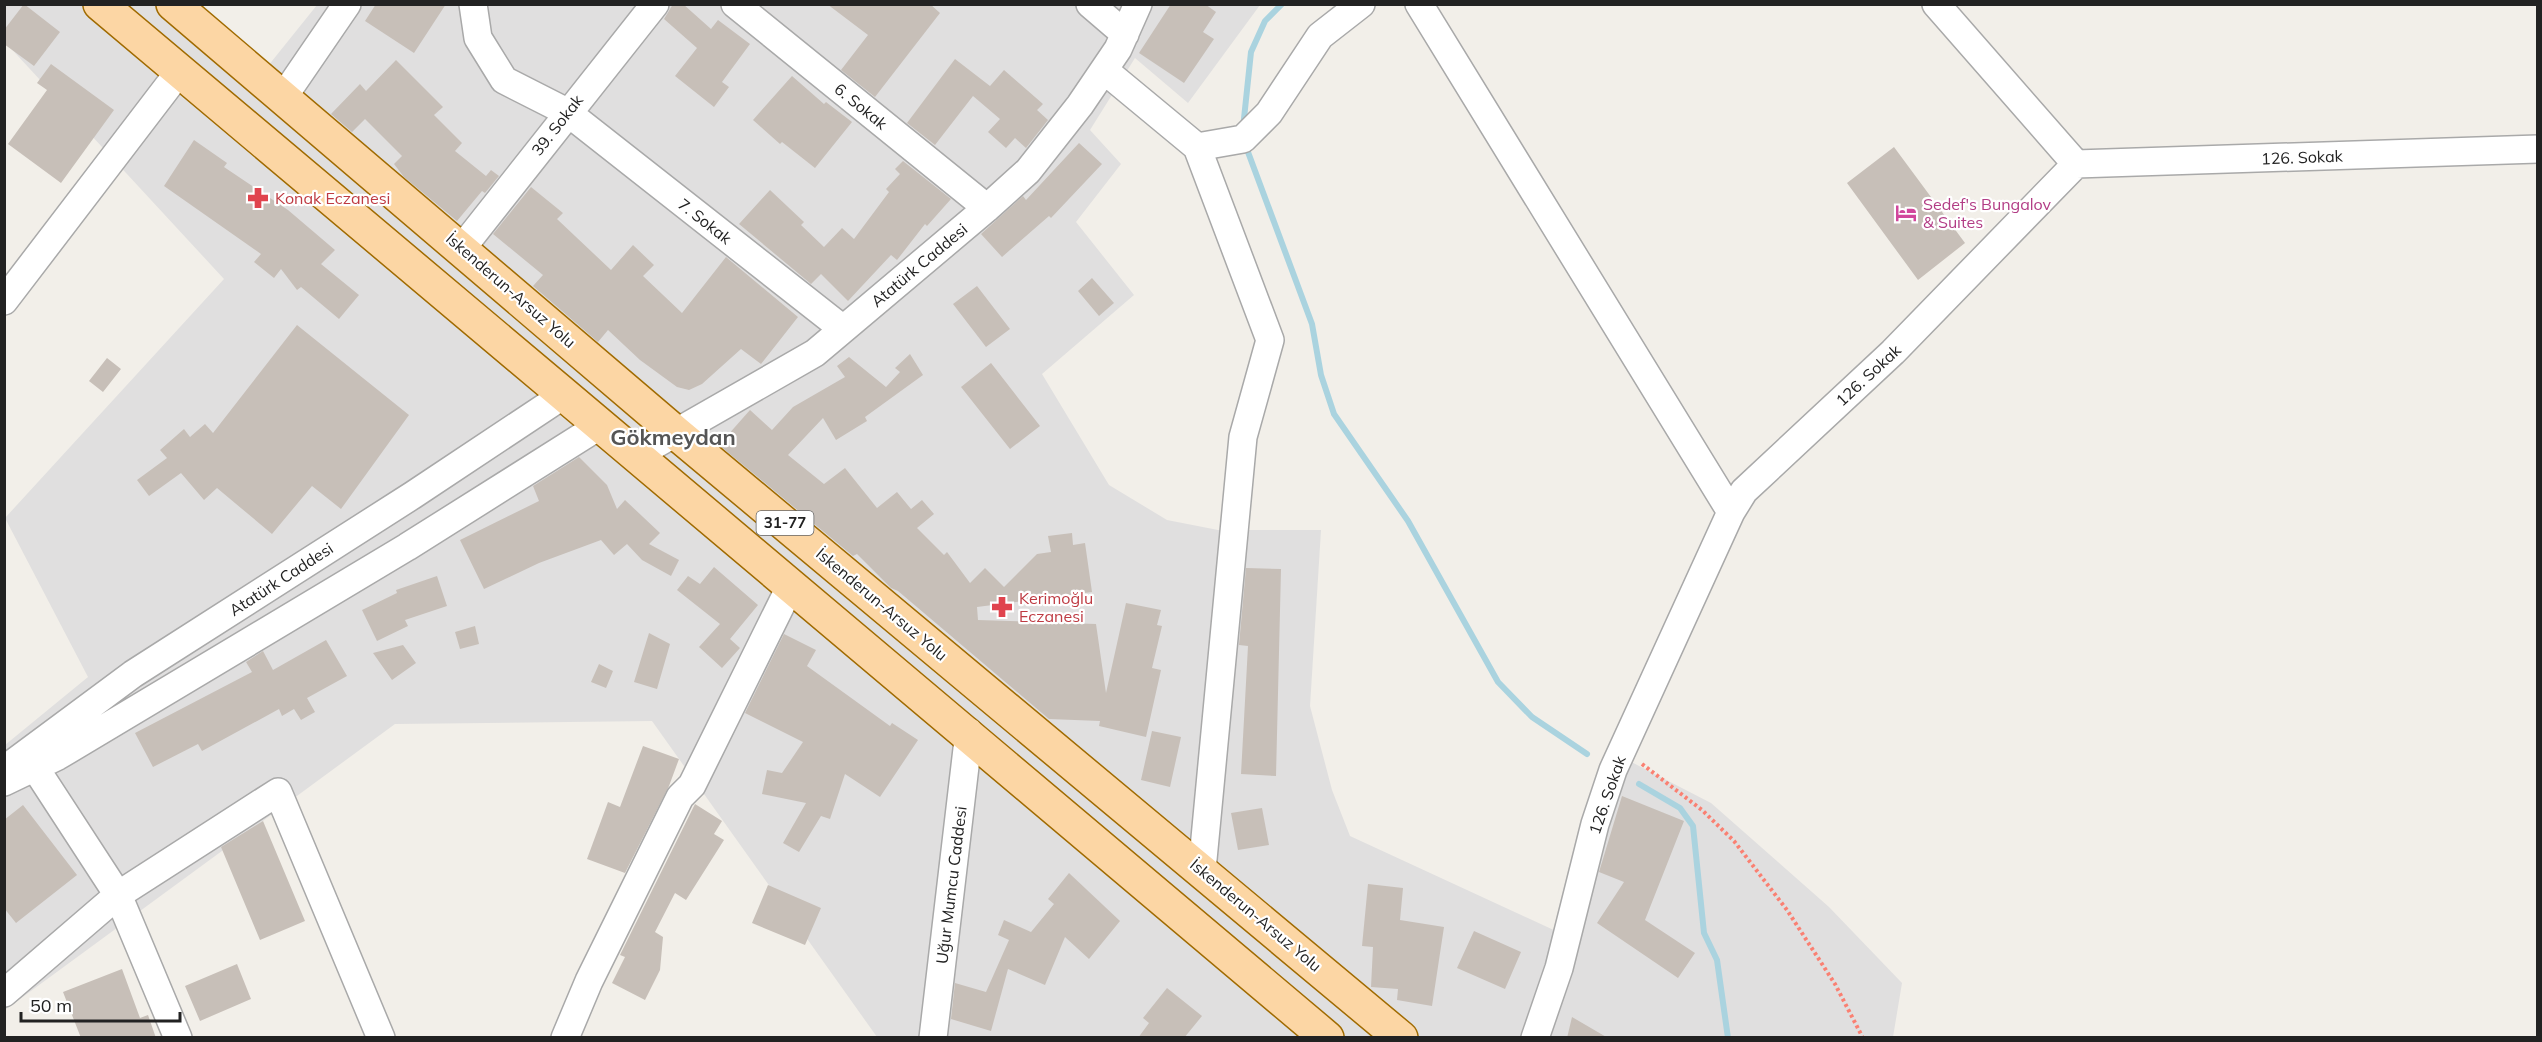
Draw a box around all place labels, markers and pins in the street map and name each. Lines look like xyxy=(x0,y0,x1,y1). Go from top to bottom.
pharmacy icon: Konak Eczanesi xyxy=(246,186,270,210)
place label: Konak Eczanesi xyxy=(275,188,390,208)
place label: Sedef's Bungalov & Suites xyxy=(1923,194,2052,232)
hotel icon: Sedef's Bungalov & Suites xyxy=(1894,201,1918,225)
place label: Kerimoğlu Eczanesi xyxy=(1019,588,1093,626)
pharmacy icon: Kerimoğlu Eczanesi xyxy=(990,595,1014,619)

